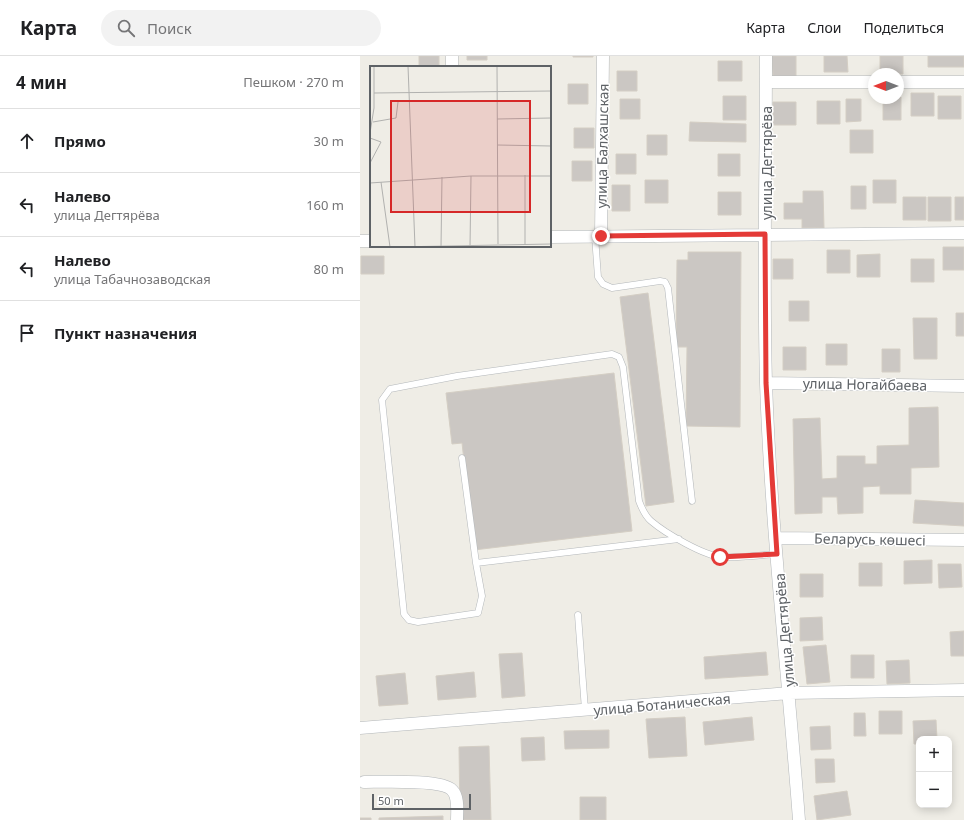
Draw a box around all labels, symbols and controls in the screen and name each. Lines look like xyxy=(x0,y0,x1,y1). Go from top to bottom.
search box xyxy=(101,10,381,46)
text: Карта xyxy=(20,15,77,41)
icon: search xyxy=(115,17,137,39)
text: Поиск xyxy=(147,18,192,38)
text: Карта xyxy=(746,18,785,37)
text: Слои xyxy=(807,18,841,37)
text: Поделиться xyxy=(863,18,944,37)
inset map xyxy=(370,66,551,247)
north arrow xyxy=(868,68,904,104)
text: 4 мин xyxy=(16,71,67,94)
text: Пешком · 270 m xyxy=(243,73,344,91)
street label: улица Балхашская xyxy=(591,83,613,209)
street label: улица Дегтярёва xyxy=(757,106,776,220)
icon: ahead xyxy=(16,130,38,152)
text: Прямо xyxy=(54,131,106,151)
text: 30 m xyxy=(314,132,344,150)
text: Налево xyxy=(54,186,111,206)
icon: left xyxy=(16,194,38,216)
text: 160 m xyxy=(306,196,344,214)
text: улица Дегтярёва xyxy=(54,206,160,224)
route end xyxy=(592,227,610,245)
text: Налево xyxy=(54,250,111,270)
icon: left xyxy=(16,258,38,280)
text: 80 m xyxy=(314,260,344,278)
text: улица Табачнозаводская xyxy=(54,270,211,288)
icon: arrive xyxy=(16,322,38,344)
text: Пункт назначения xyxy=(54,323,197,343)
street label: улица Ногайбаева xyxy=(803,373,927,395)
street label: Беларусь көшесі xyxy=(814,529,926,549)
route start xyxy=(711,548,729,566)
street label: улица Дегтярёва xyxy=(770,572,798,688)
street label: улица Ботаническая xyxy=(593,689,731,719)
map controls xyxy=(916,736,952,808)
button: + xyxy=(916,736,952,772)
button: − xyxy=(916,772,952,808)
scale bar xyxy=(372,792,471,811)
text: 50 m xyxy=(378,793,404,808)

